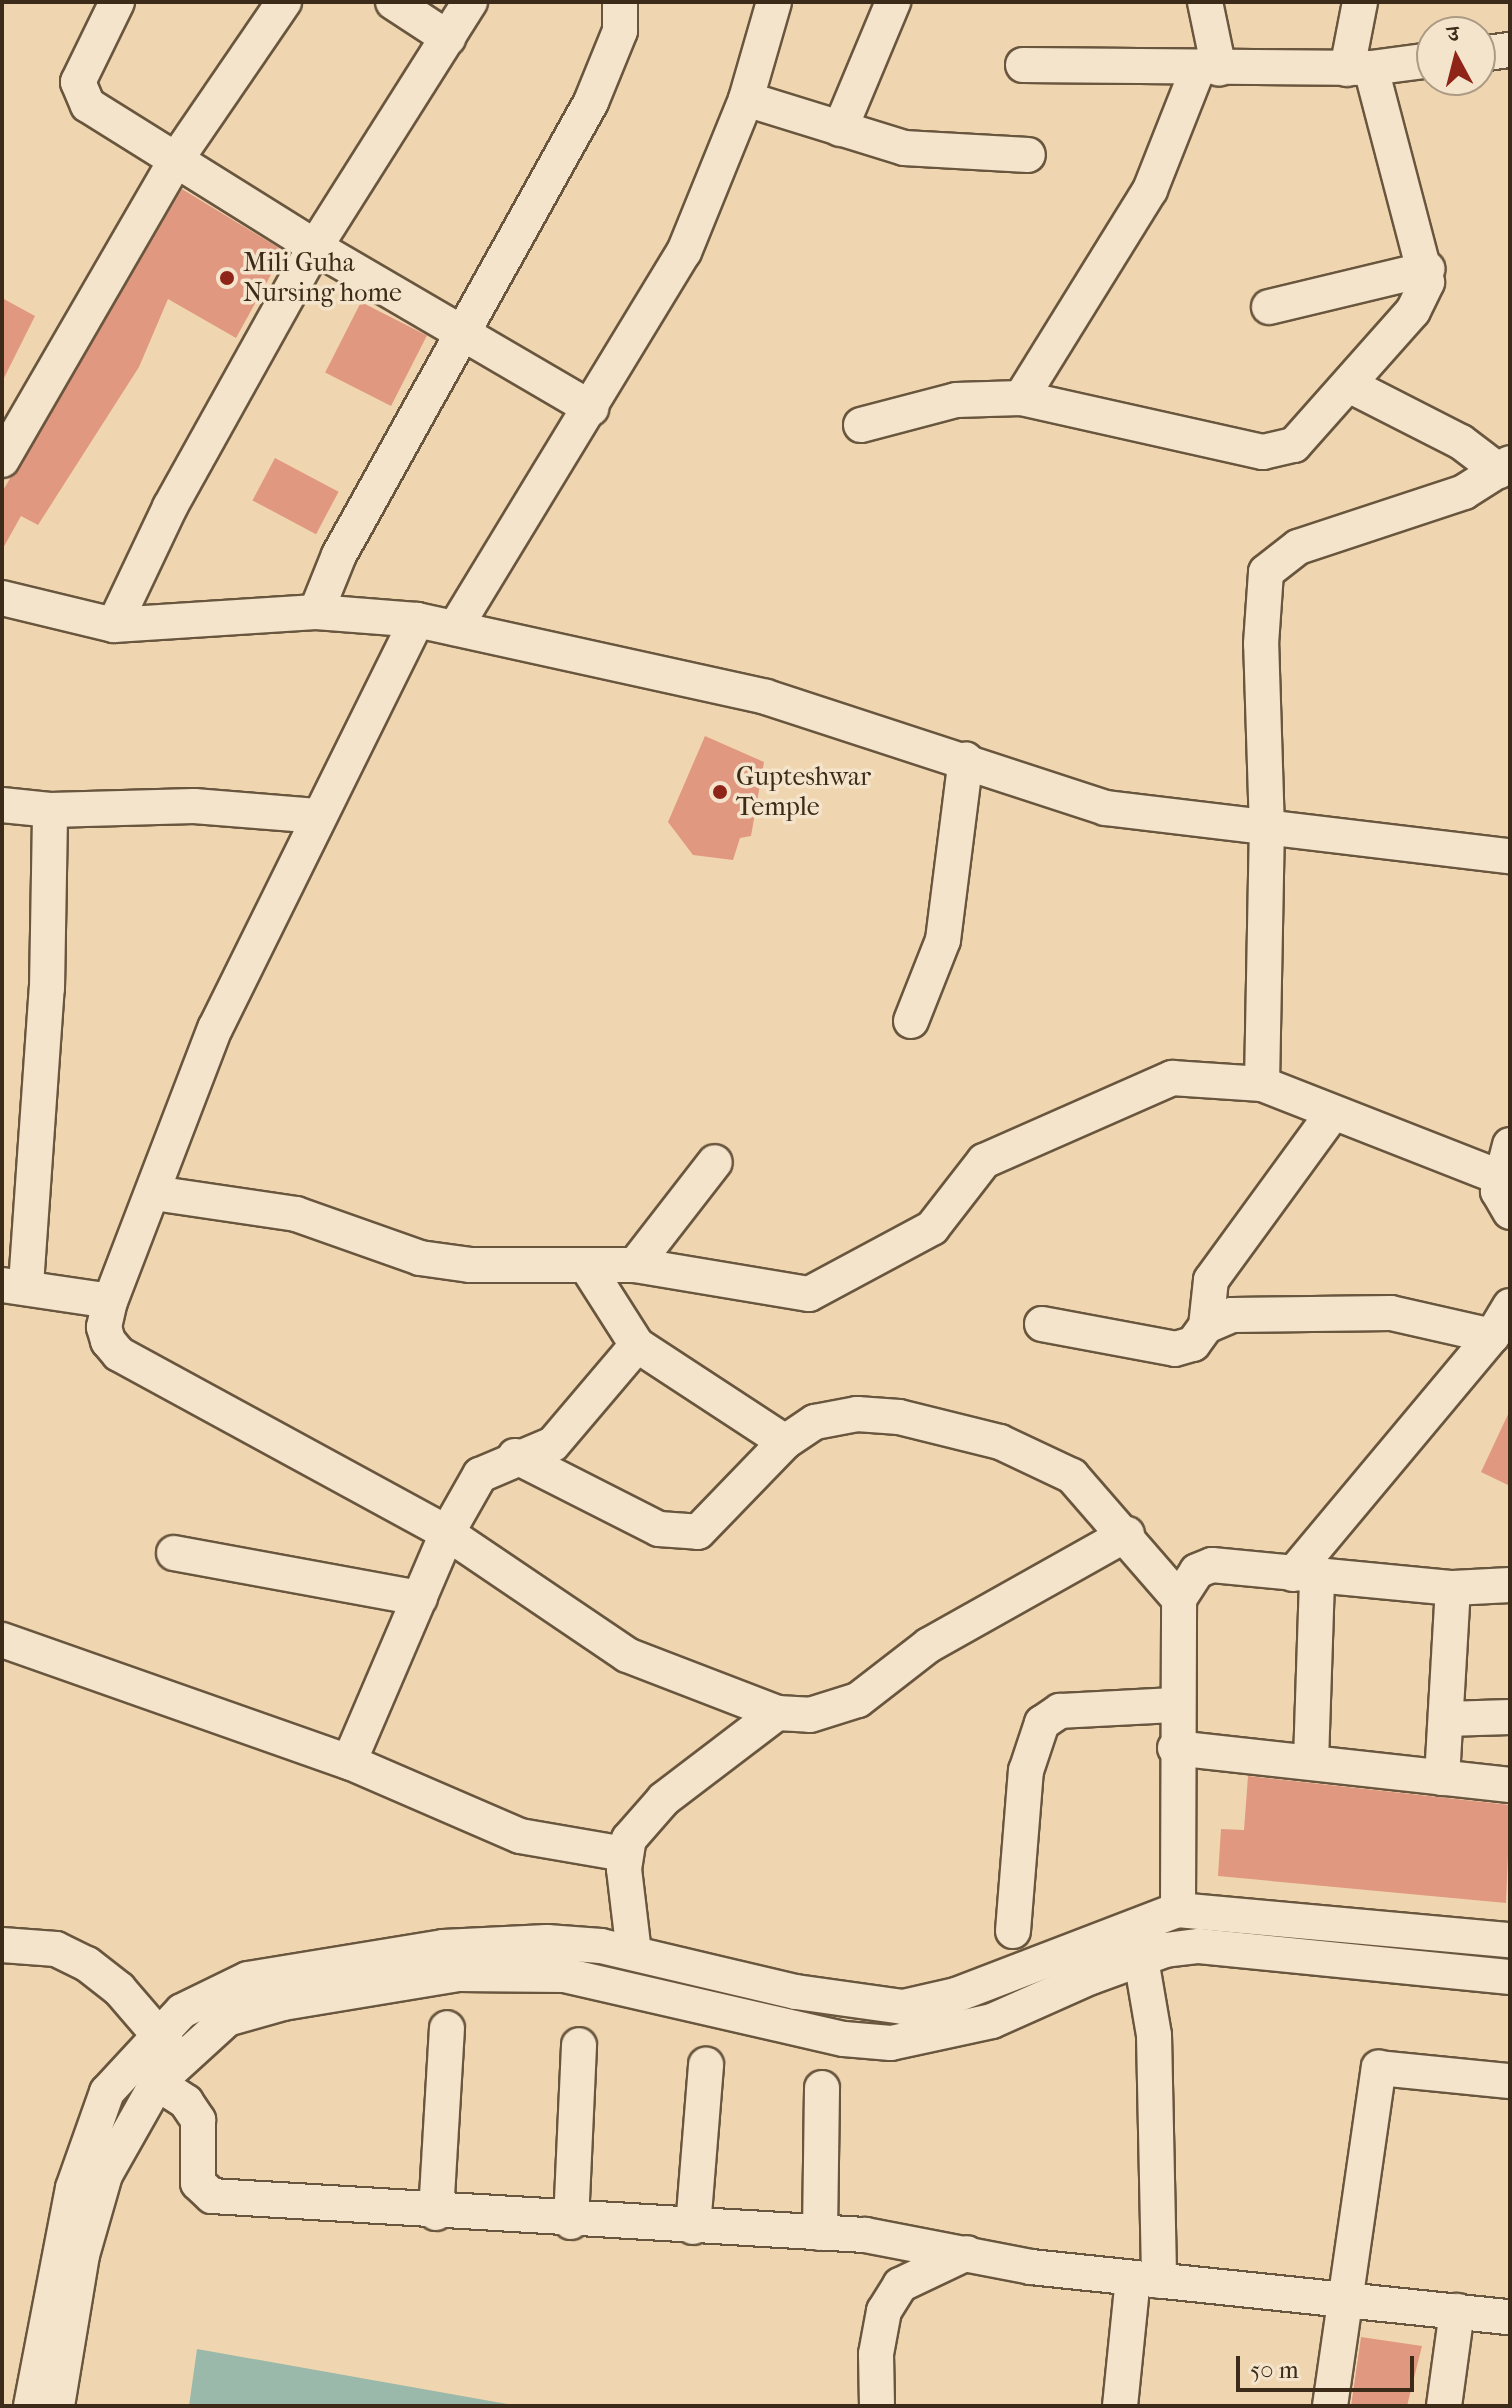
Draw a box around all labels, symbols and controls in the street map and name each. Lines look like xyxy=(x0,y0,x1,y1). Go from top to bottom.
north arrow xyxy=(1416,16,1496,96)
text: उ xyxy=(1446,21,1460,48)
place label: Mili Guha Nursing home xyxy=(243,247,402,308)
marker: Mili Guha Nursing home xyxy=(218,269,236,287)
place label: Gupteshwar Temple xyxy=(736,761,871,822)
marker: Gupteshwar Temple xyxy=(711,783,729,801)
scale bar xyxy=(1240,2340,1418,2390)
text: 50 m xyxy=(1250,2356,1299,2384)

